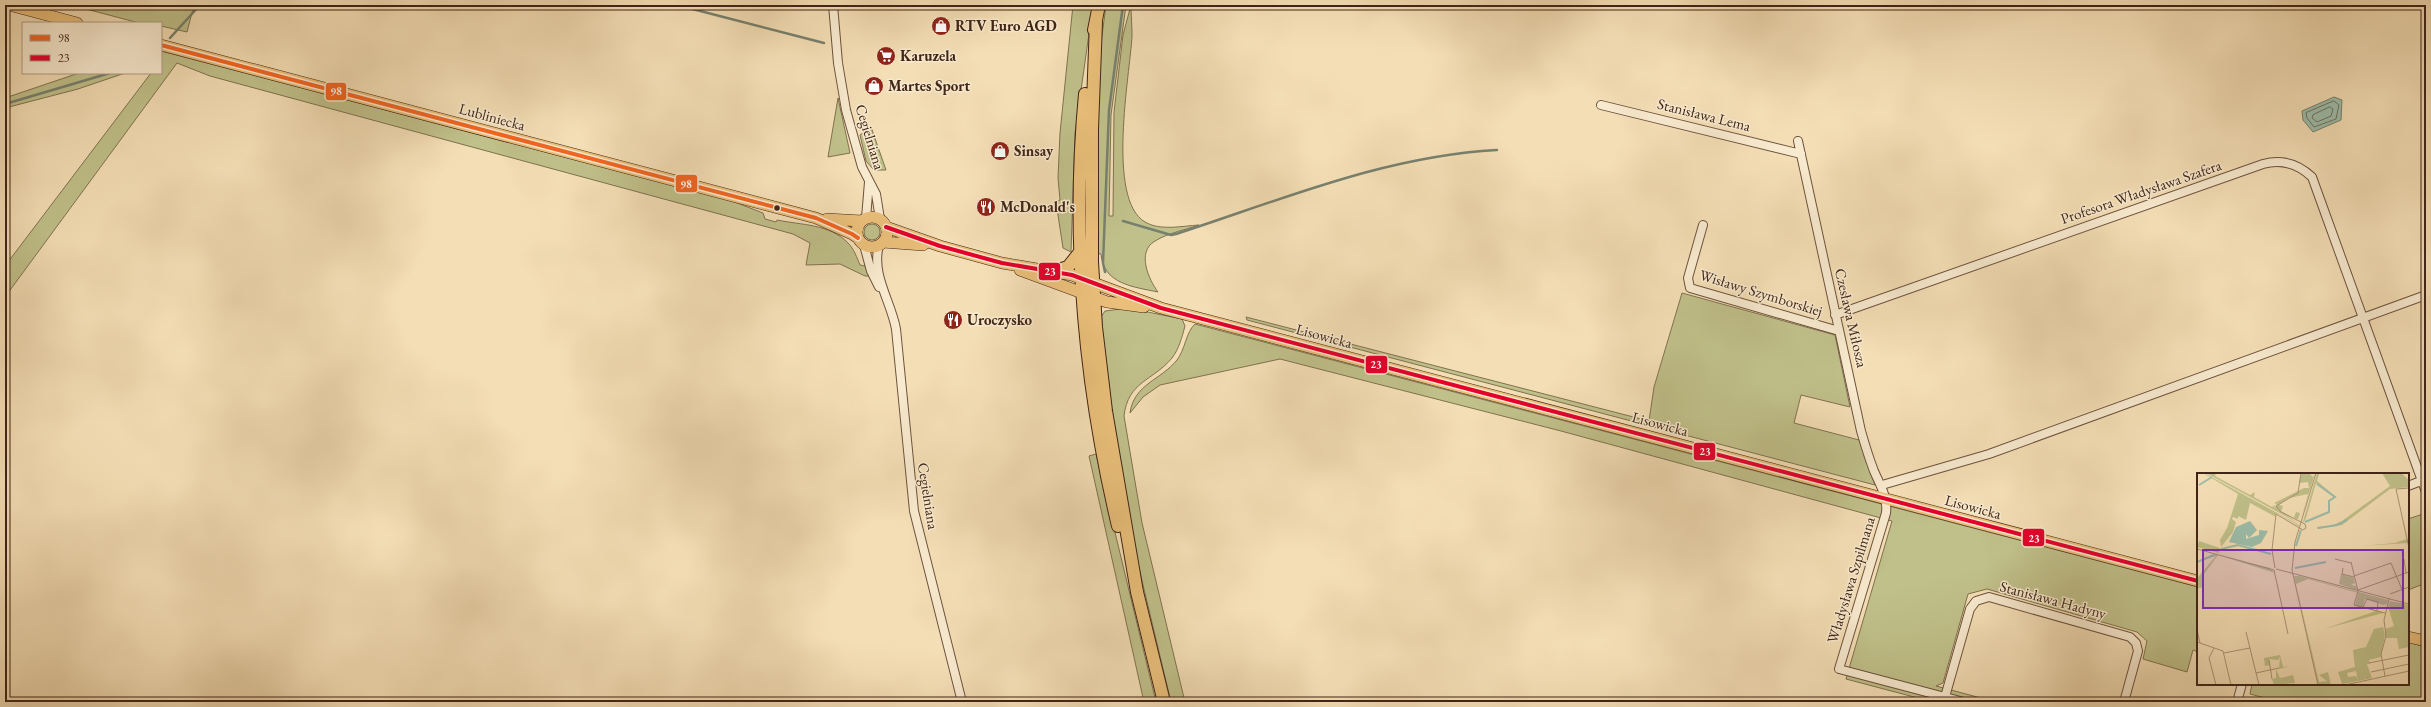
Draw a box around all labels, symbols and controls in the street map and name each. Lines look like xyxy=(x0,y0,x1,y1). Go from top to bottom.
shop icon: RTV Euro AGD xyxy=(930,15,952,37)
place label: RTV Euro AGD xyxy=(955,16,1057,35)
legend xyxy=(22,22,162,74)
text: 98 xyxy=(58,30,70,46)
supermarket icon: Karuzela xyxy=(875,45,897,67)
place label: Karuzela xyxy=(900,46,957,65)
text: 23 xyxy=(58,50,70,66)
shop icon: Martes Sport xyxy=(863,75,885,97)
place label: Martes Sport xyxy=(888,76,971,95)
line badge: 98 xyxy=(325,82,347,101)
text: 98 xyxy=(330,84,342,98)
street label: Stanisława Lema xyxy=(1656,94,1753,135)
street label: Lubliniecka xyxy=(457,99,527,134)
street label: Cegielniana xyxy=(852,102,889,172)
shop icon: Sinsay xyxy=(989,140,1011,162)
place label: Sinsay xyxy=(1014,141,1054,160)
street label: Profesora Władysława Szafera xyxy=(2058,155,2224,228)
line badge: 98 xyxy=(675,174,698,193)
text: 98 xyxy=(680,177,692,191)
restaurant icon: McDonald's xyxy=(975,196,997,218)
place label: McDonald's xyxy=(1000,197,1075,216)
unlabelled marker xyxy=(772,203,782,213)
line badge: 23 xyxy=(1038,262,1061,281)
text: 23 xyxy=(1044,264,1056,278)
street label: Wisławy Szymborskiej xyxy=(1697,265,1825,320)
street label: Czesława Miłosza xyxy=(1831,266,1872,369)
restaurant icon: Uroczysko xyxy=(942,309,964,331)
place label: Uroczysko xyxy=(967,310,1033,329)
street label: Lisowicka xyxy=(1294,319,1354,352)
line badge: 23 xyxy=(1365,355,1388,374)
text: 23 xyxy=(1370,357,1382,371)
street label: Lisowicka xyxy=(1630,407,1690,440)
line badge: 23 xyxy=(1693,442,1716,461)
text: 23 xyxy=(1699,444,1711,458)
street label: Cegielniana xyxy=(914,461,943,531)
inset map xyxy=(2197,473,2409,685)
street label: Lisowicka xyxy=(1943,490,2003,523)
street label: Władysława Szpilmana xyxy=(1822,514,1879,645)
line badge: 23 xyxy=(2022,528,2045,547)
text: 23 xyxy=(2028,531,2040,545)
street label: Stanisława Hadyny xyxy=(1998,576,2109,623)

